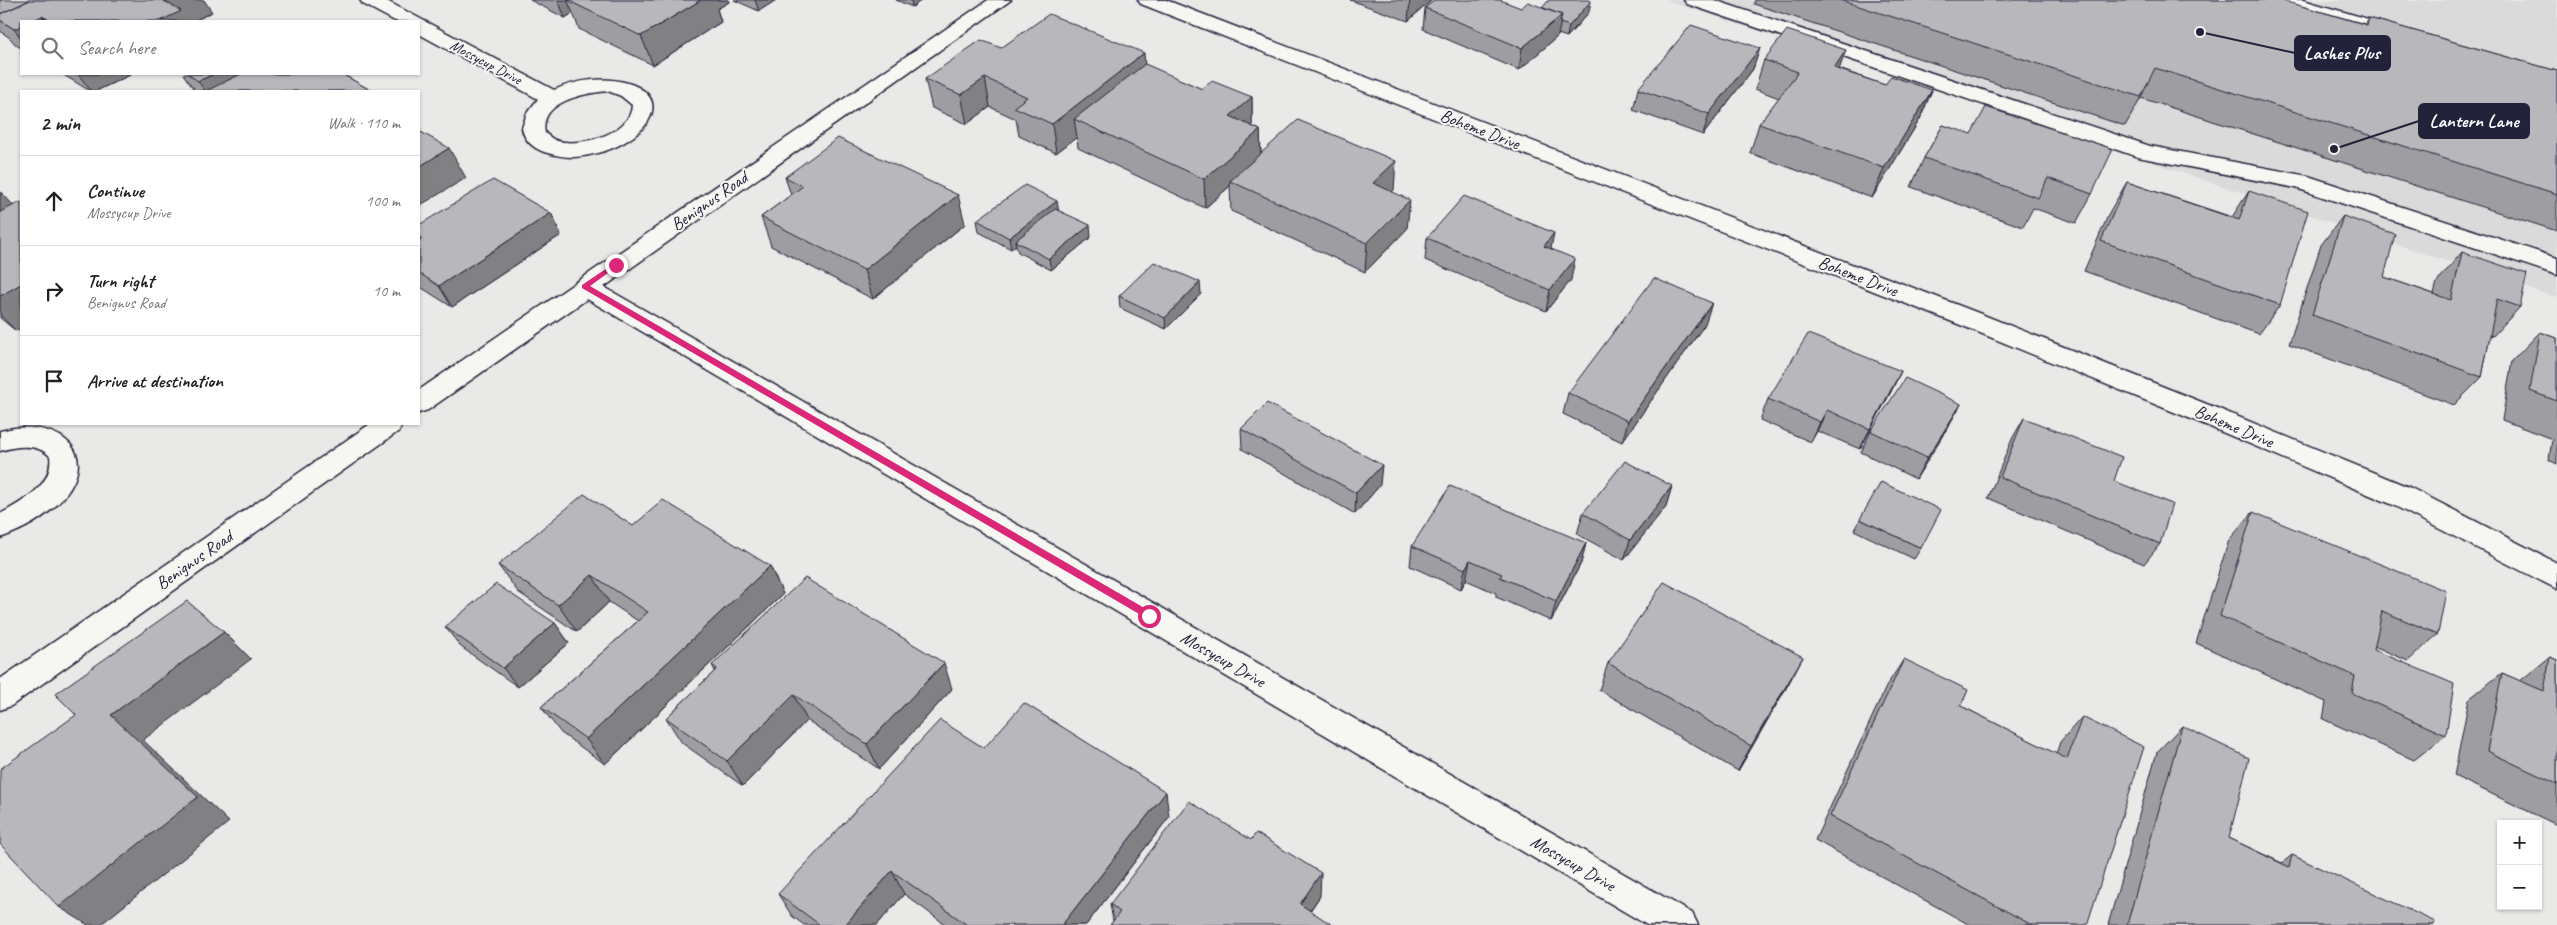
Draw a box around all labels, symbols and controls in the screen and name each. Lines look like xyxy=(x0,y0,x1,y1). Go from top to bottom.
search box xyxy=(20,20,420,75)
icon: search xyxy=(38,34,66,62)
text: Search here xyxy=(78,36,155,60)
street label: Mossycup Drive xyxy=(447,36,526,90)
callout: Lashes Plus xyxy=(2295,36,2390,70)
text: Lashes Plus xyxy=(2304,41,2382,65)
street label: Boheme Drive xyxy=(1437,104,1524,155)
callout: Lantern Lane xyxy=(2419,104,2529,138)
text: Lantern Lane xyxy=(2429,109,2520,133)
text: 2 min xyxy=(40,110,80,136)
text: Walk · 110 m xyxy=(328,113,400,133)
street label: Benignus Road xyxy=(666,165,754,235)
text: Continue xyxy=(87,179,144,203)
icon: ahead xyxy=(40,187,68,215)
text: 100 m xyxy=(366,191,400,211)
text: Mossycup Drive xyxy=(87,203,171,223)
street label: Boheme Drive xyxy=(1815,251,1902,302)
route end xyxy=(605,254,628,277)
text: Turn right xyxy=(87,269,154,293)
icon: right xyxy=(40,277,68,305)
text: 10 m xyxy=(373,281,400,301)
text: Benignus Road xyxy=(87,293,166,313)
icon: arrive xyxy=(40,367,68,395)
text: Arrive at destination xyxy=(87,369,223,393)
street label: Boheme Drive xyxy=(2191,400,2278,453)
street label: Benignus Road xyxy=(151,524,239,594)
route start xyxy=(1138,605,1161,628)
street label: Mossycup Drive xyxy=(1177,626,1270,693)
map controls xyxy=(2497,820,2542,910)
button: + xyxy=(2497,820,2542,865)
street label: Mossycup Drive xyxy=(1527,830,1620,897)
button: − xyxy=(2497,865,2542,910)

